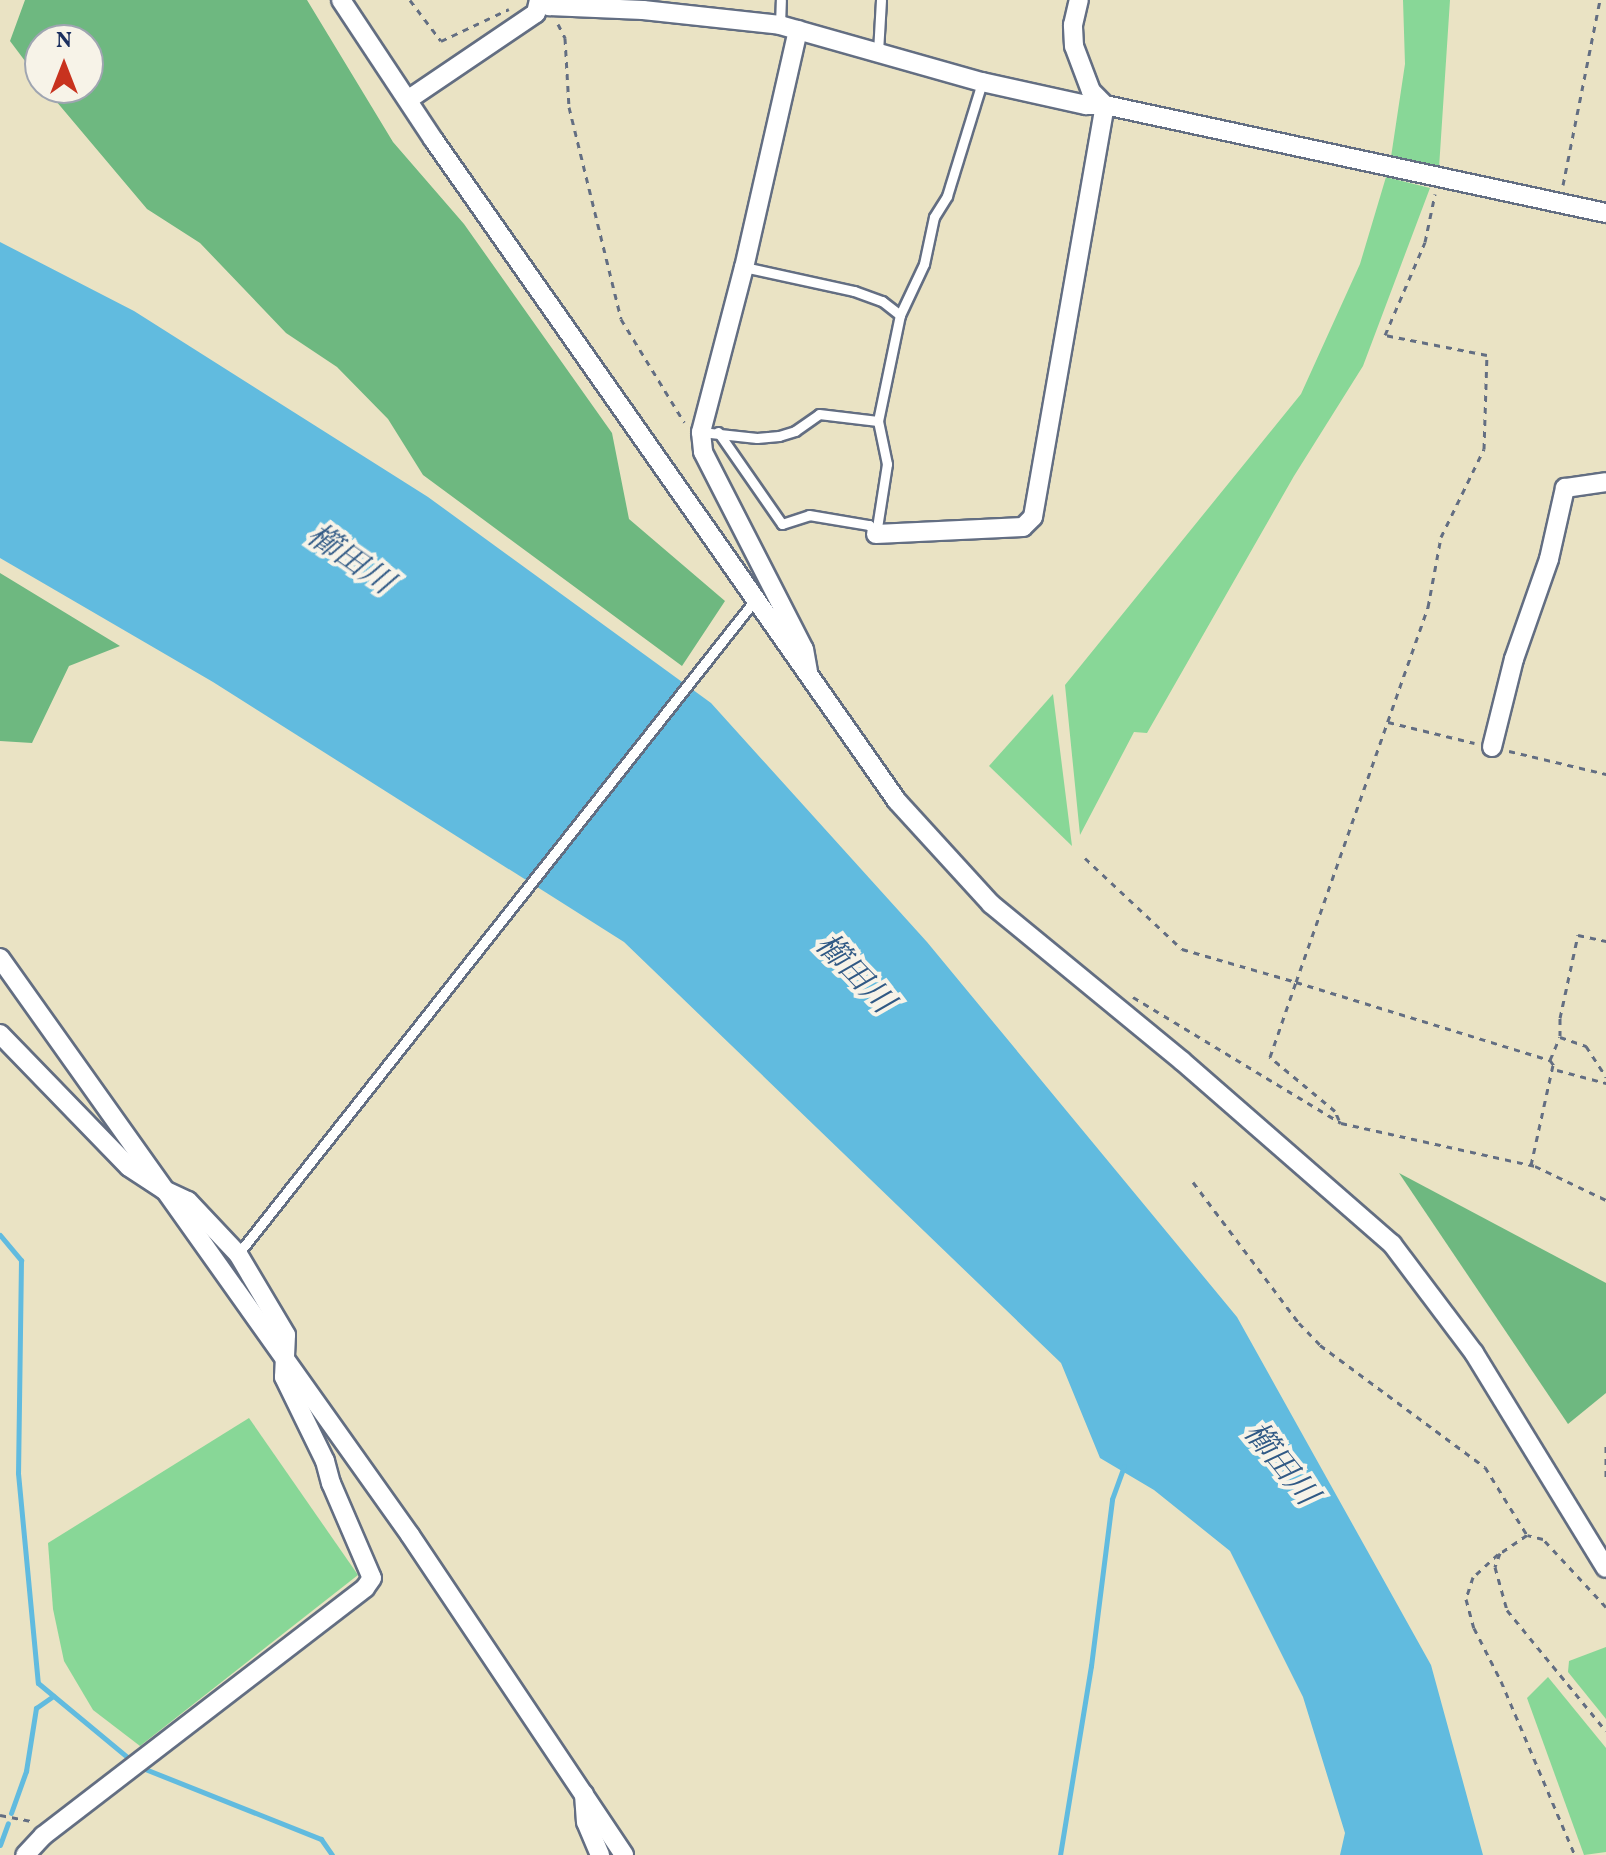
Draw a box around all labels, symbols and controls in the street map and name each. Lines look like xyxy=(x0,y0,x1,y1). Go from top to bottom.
north arrow xyxy=(24,24,104,104)
text: N xyxy=(56,26,72,57)
water label: 櫛田川 xyxy=(299,518,399,604)
water label: 櫛田川 xyxy=(806,927,900,1023)
water label: 櫛田川 xyxy=(1234,1416,1324,1514)

